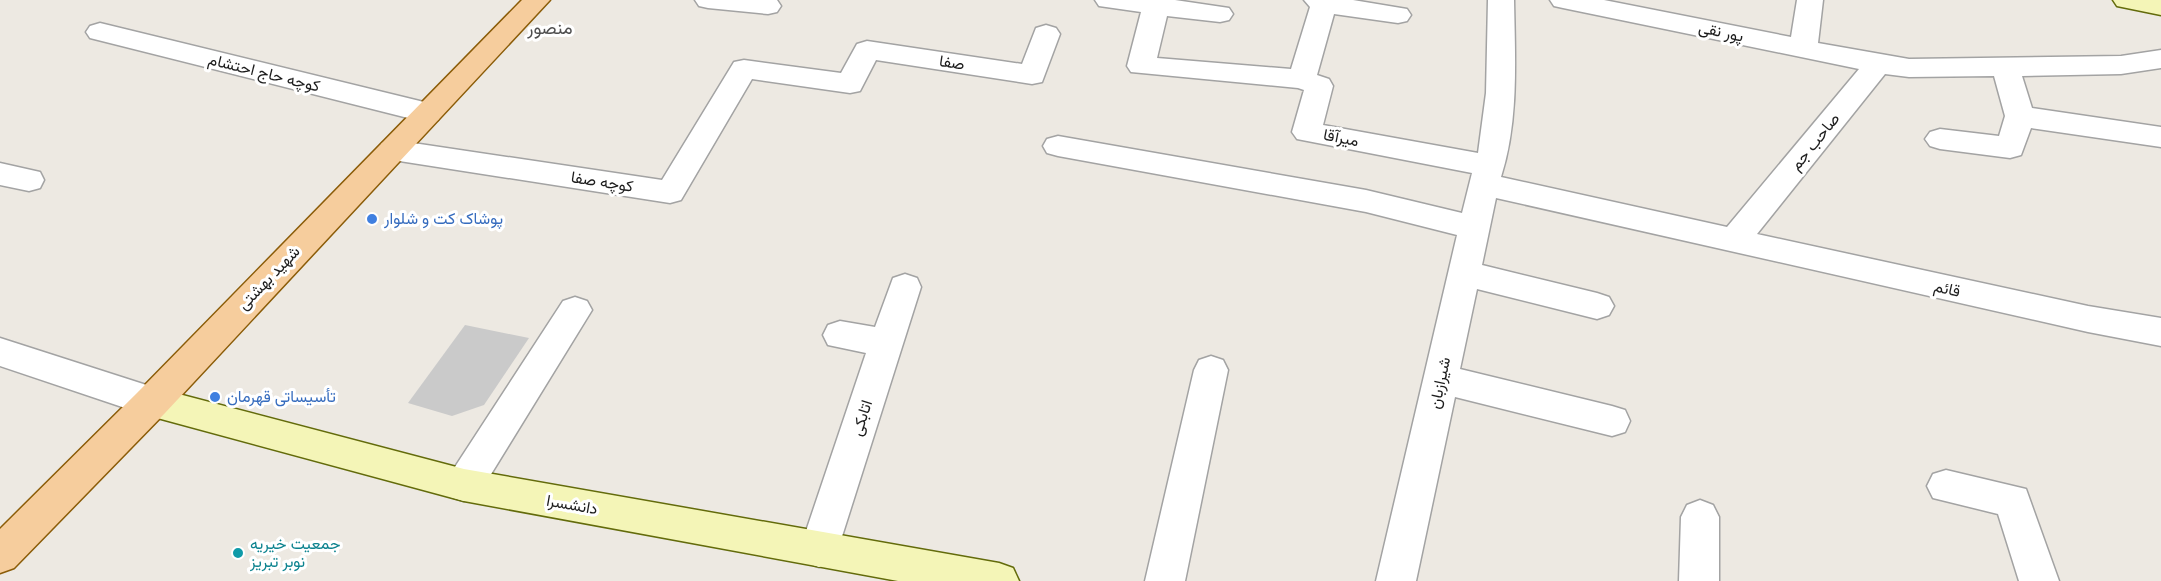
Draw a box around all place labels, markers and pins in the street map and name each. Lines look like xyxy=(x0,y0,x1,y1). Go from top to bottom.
place label: پوشاک کت و شلوار xyxy=(383,208,503,230)
marker: پوشاک کت و شلوار xyxy=(365,212,379,226)
place label: تأسیساتی قهرمان xyxy=(227,386,336,408)
marker: تأسیساتی قهرمان xyxy=(208,390,222,404)
place label: جمعیت خیریه نوبر تبریز xyxy=(249,533,341,573)
marker: جمعیت خیریه نوبر تبریز xyxy=(231,546,245,560)

